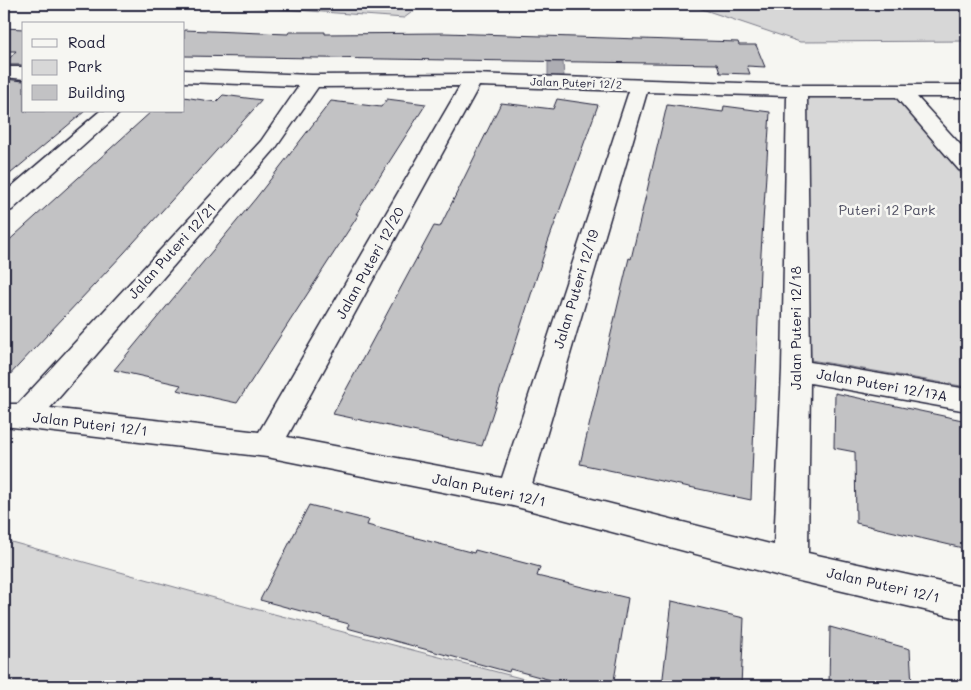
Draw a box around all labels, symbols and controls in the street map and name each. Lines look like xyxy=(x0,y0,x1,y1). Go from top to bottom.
legend xyxy=(22,22,185,112)
text: Road xyxy=(68,32,105,52)
text: Park xyxy=(68,56,102,76)
street label: Jalan Puteri 12/2 xyxy=(530,73,622,92)
text: Building xyxy=(68,82,125,102)
street label: Jalan Puteri 12/21 xyxy=(123,199,220,303)
park label: Puteri 12 Park xyxy=(838,200,936,219)
street label: Jalan Puteri 12/20 xyxy=(331,203,408,322)
street label: Jalan Puteri 12/19 xyxy=(548,227,603,351)
street label: Jalan Puteri 12/18 xyxy=(786,266,805,390)
street label: Jalan Puteri 12/17A xyxy=(815,364,949,405)
street label: Jalan Puteri 12/1 xyxy=(32,407,148,440)
street label: Jalan Puteri 12/1 xyxy=(431,468,548,511)
street label: Jalan Puteri 12/1 xyxy=(825,562,941,607)

